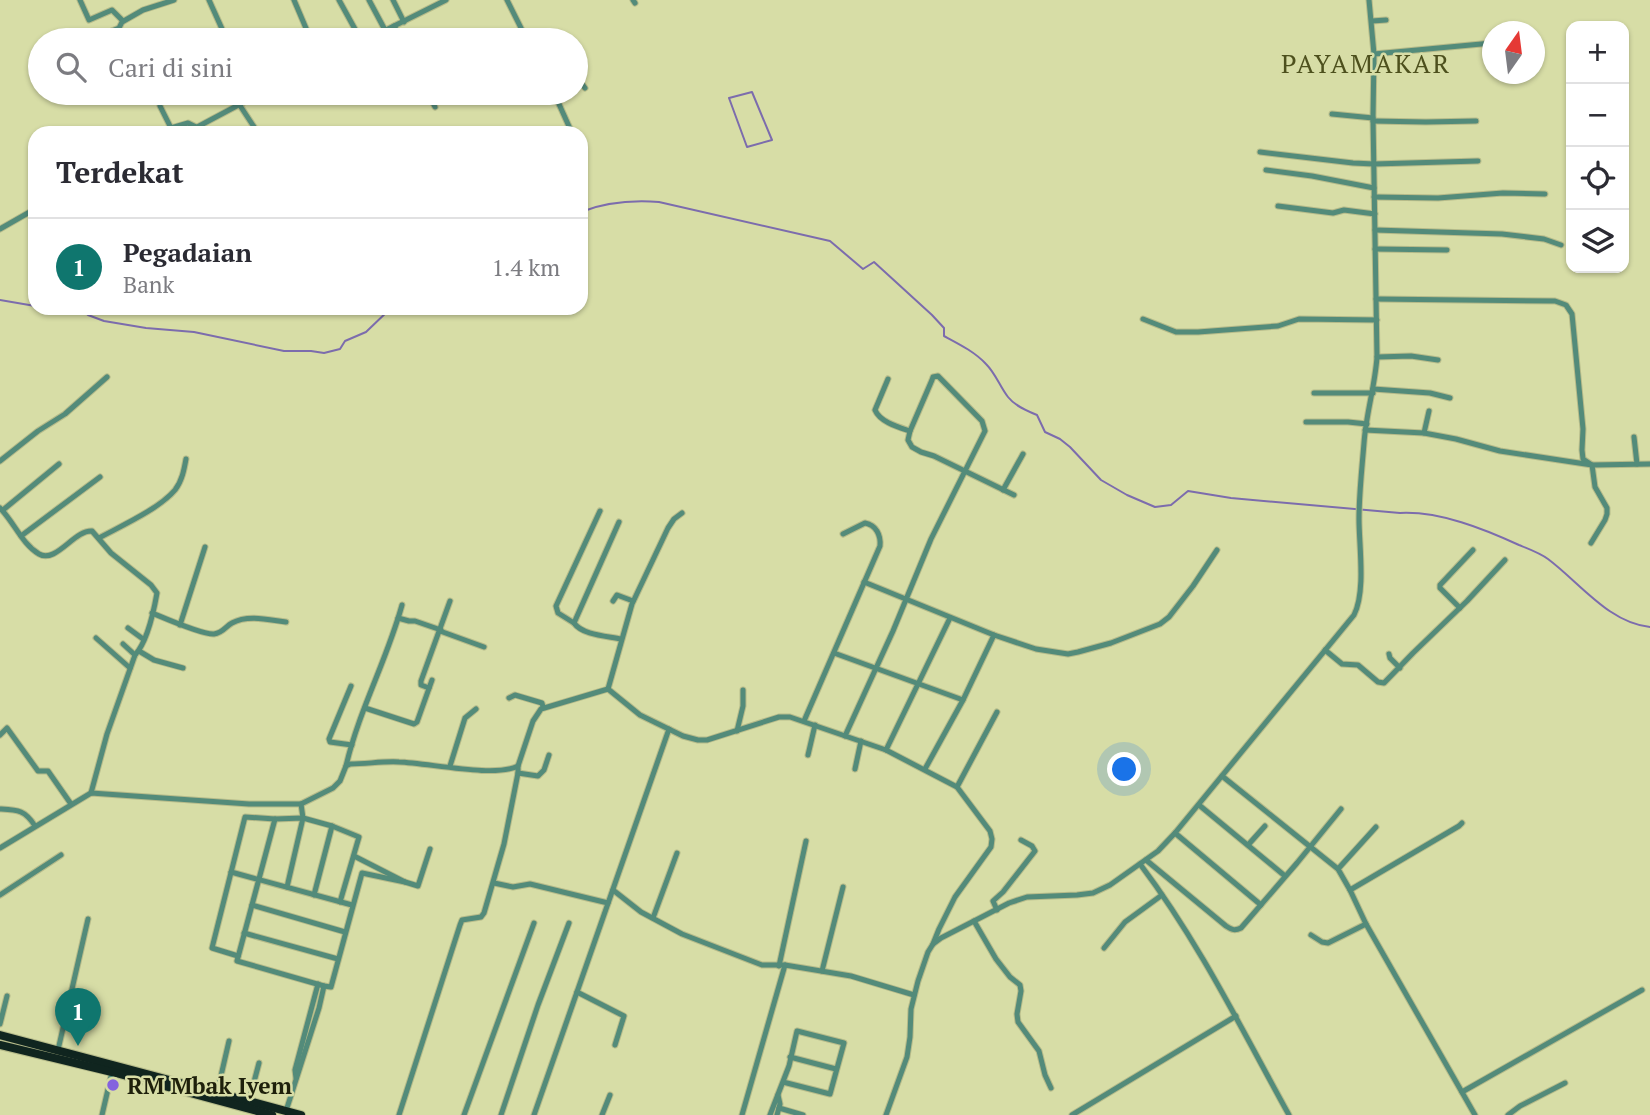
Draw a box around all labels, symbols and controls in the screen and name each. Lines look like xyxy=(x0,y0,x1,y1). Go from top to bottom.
north arrow xyxy=(1482,21,1545,84)
map controls xyxy=(1566,21,1629,273)
button: + xyxy=(1566,21,1629,84)
search box xyxy=(28,28,588,105)
district label: PAYAMAKAR xyxy=(1281,46,1451,80)
icon: search xyxy=(52,48,90,86)
text: Cari di sini xyxy=(108,50,233,84)
button: − xyxy=(1566,84,1629,147)
button: locate xyxy=(1566,147,1629,210)
text: Terdekat xyxy=(56,152,184,192)
button: layers xyxy=(1566,210,1629,273)
text: Pegadaian xyxy=(123,235,252,269)
text: 1 xyxy=(73,252,86,283)
text: 1.4 km xyxy=(492,252,560,283)
text: Bank xyxy=(123,269,174,300)
your location xyxy=(1107,752,1141,786)
pin: 1 xyxy=(55,988,101,1046)
place label: RM Mbak Iyem xyxy=(127,1070,292,1101)
marker: RM Mbak Iyem xyxy=(105,1077,121,1093)

